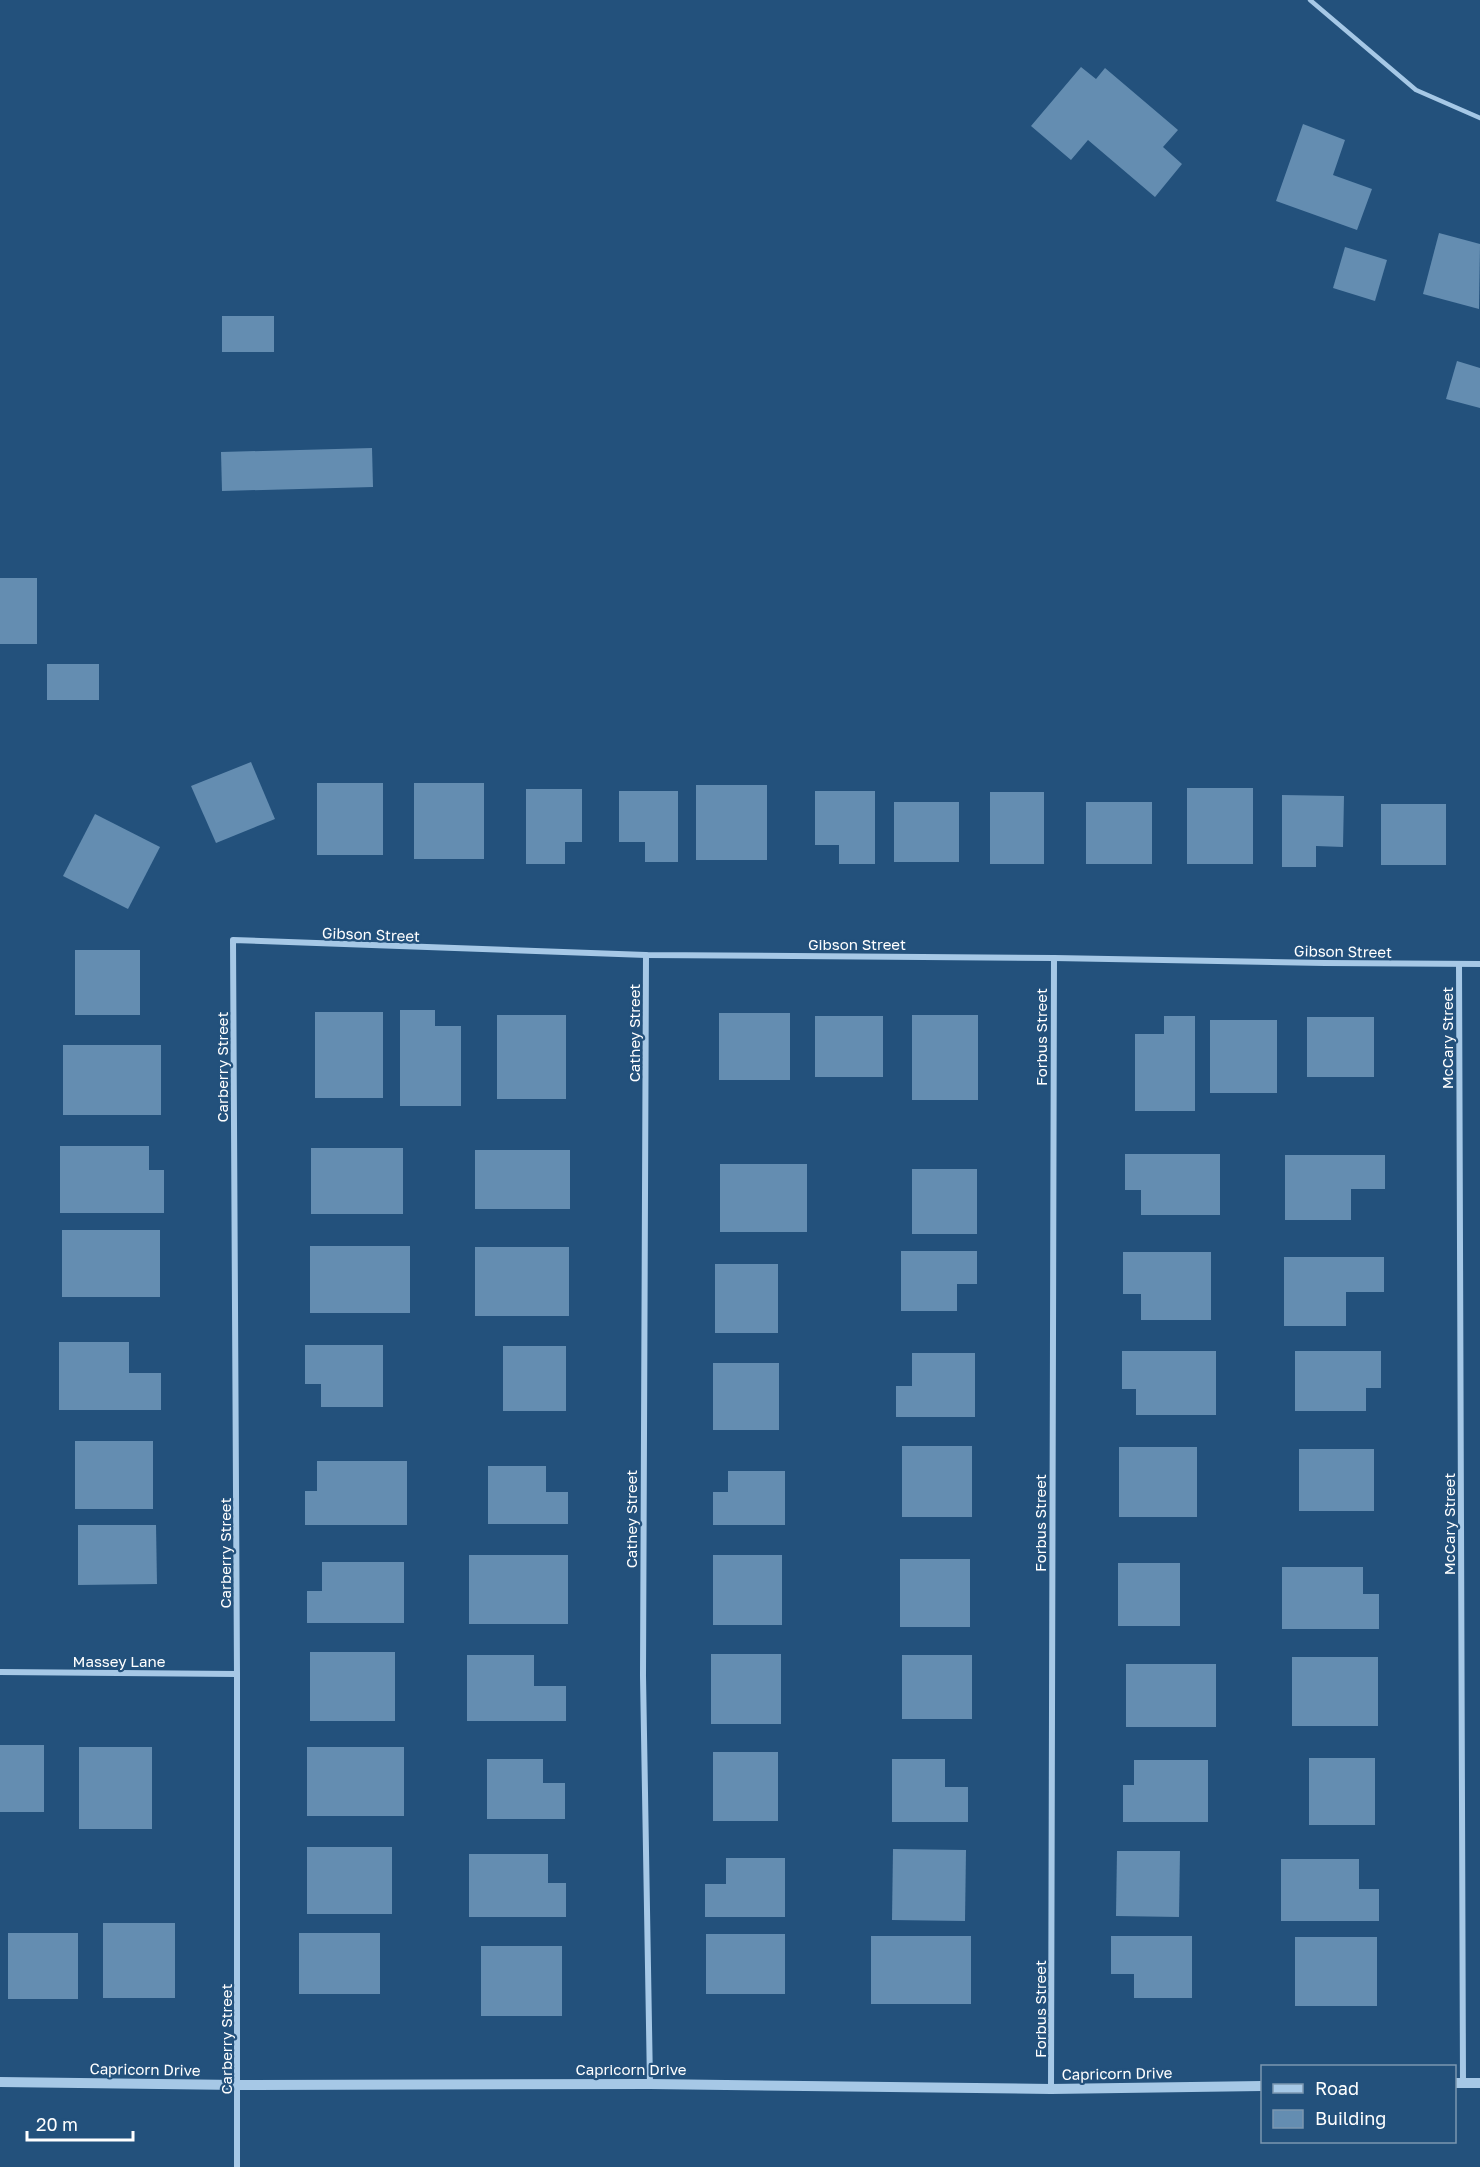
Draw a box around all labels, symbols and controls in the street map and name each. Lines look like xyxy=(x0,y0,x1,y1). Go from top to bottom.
street label: Gibson Street xyxy=(322,923,420,945)
street label: Gibson Street xyxy=(808,935,906,953)
street label: Gibson Street xyxy=(1294,941,1392,961)
street label: Cathey Street xyxy=(625,984,643,1082)
street label: McCary Street xyxy=(1438,987,1456,1089)
street label: Forbus Street xyxy=(1032,988,1050,1086)
street label: Carberry Street xyxy=(213,1011,231,1123)
street label: Cathey Street xyxy=(622,1470,640,1568)
street label: McCary Street xyxy=(1440,1473,1458,1575)
street label: Forbus Street xyxy=(1031,1474,1049,1572)
street label: Carberry Street xyxy=(216,1497,234,1609)
street label: Massey Lane xyxy=(73,1652,166,1670)
street label: Forbus Street xyxy=(1031,1960,1049,2058)
street label: Carberry Street xyxy=(217,1983,235,2095)
street label: Capricorn Drive xyxy=(89,2059,201,2079)
street label: Capricorn Drive xyxy=(576,2060,687,2078)
street label: Capricorn Drive xyxy=(1061,2063,1173,2083)
legend xyxy=(1261,2065,1456,2143)
text: Road xyxy=(1315,2077,1359,2099)
scale bar xyxy=(27,2104,134,2142)
text: Building xyxy=(1315,2107,1386,2129)
text: 20 m xyxy=(36,2113,78,2135)

